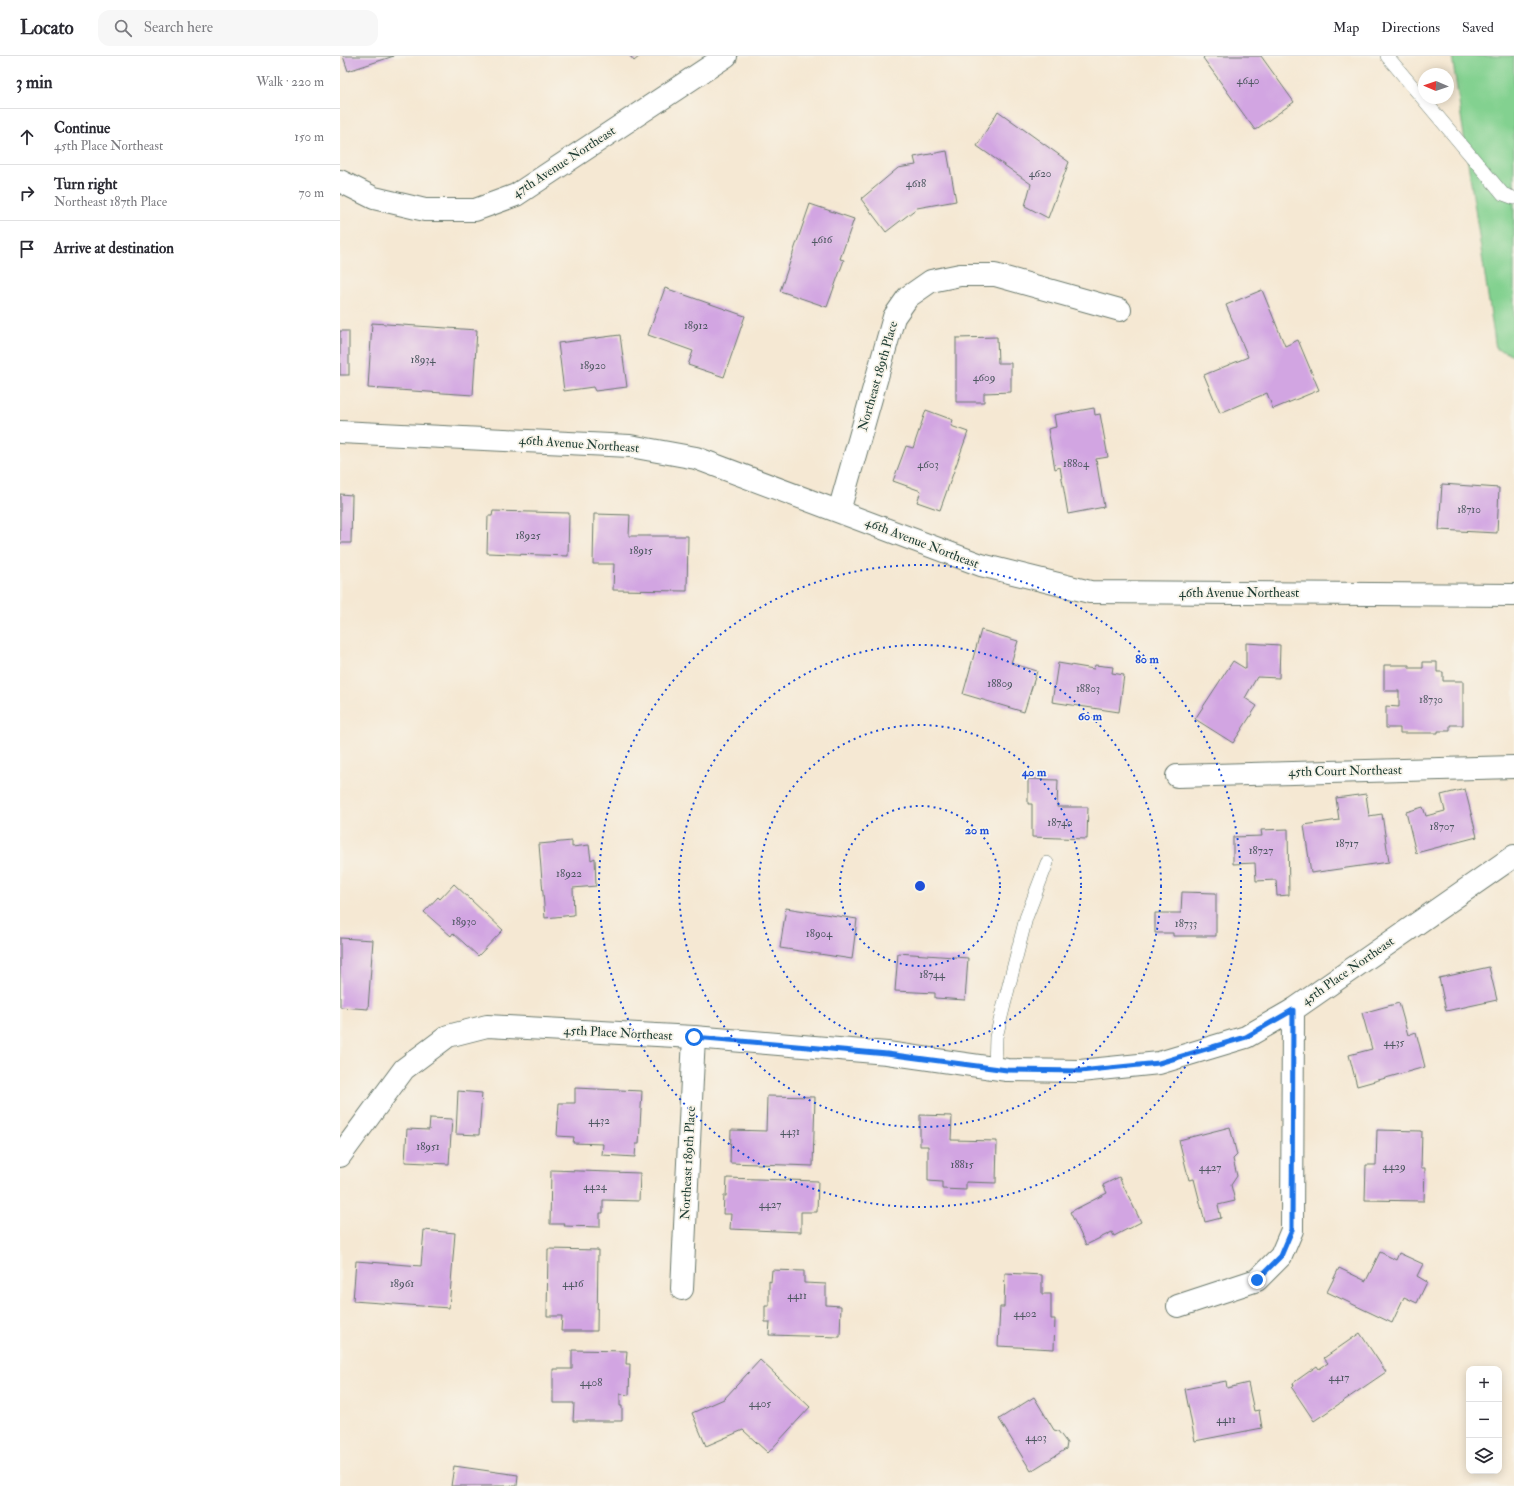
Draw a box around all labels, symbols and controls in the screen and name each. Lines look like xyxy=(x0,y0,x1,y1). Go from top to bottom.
search box xyxy=(98,10,378,46)
text: Locato xyxy=(20,16,74,40)
icon: search xyxy=(112,17,134,39)
text: Search here xyxy=(144,18,213,37)
text: Map xyxy=(1333,19,1359,36)
text: Directions xyxy=(1381,19,1440,36)
text: Saved xyxy=(1462,19,1494,36)
north arrow xyxy=(1418,68,1454,104)
text: 3 min xyxy=(16,72,53,93)
text: Walk · 220 m xyxy=(256,74,324,90)
house number: 4640 xyxy=(1236,74,1260,87)
text: Continue xyxy=(54,119,110,138)
street label: 47th Avenue Northeast xyxy=(509,123,619,201)
icon: ahead xyxy=(16,126,38,148)
text: 150 m xyxy=(294,129,324,145)
text: 45th Place Northeast xyxy=(54,138,163,154)
house number: 4620 xyxy=(1029,167,1052,180)
text: Turn right xyxy=(54,175,117,194)
house number: 4618 xyxy=(906,177,926,190)
icon: right xyxy=(16,182,38,204)
text: 70 m xyxy=(299,185,324,201)
text: Northeast 187th Place xyxy=(54,194,167,210)
house number: 4616 xyxy=(812,233,834,246)
icon: arrive xyxy=(16,238,38,260)
text: Arrive at destination xyxy=(54,239,174,258)
house number: 18912 xyxy=(684,319,709,332)
street label: Northeast 189th Place xyxy=(855,319,902,433)
house number: 18934 xyxy=(411,353,436,366)
house number: 18920 xyxy=(580,359,606,372)
house number: 4609 xyxy=(973,371,995,384)
street label: 46th Avenue Northeast xyxy=(518,432,640,456)
house number: 18804 xyxy=(1063,457,1090,470)
house number: 4603 xyxy=(917,458,939,471)
house number: 18710 xyxy=(1457,503,1481,516)
street label: 46th Avenue Northeast xyxy=(863,514,981,572)
house number: 18925 xyxy=(515,529,541,542)
house number: 18915 xyxy=(629,544,653,557)
street label: 46th Avenue Northeast xyxy=(1179,585,1299,601)
text: 80 m xyxy=(1135,652,1159,667)
house number: 18809 xyxy=(987,677,1013,690)
house number: 18803 xyxy=(1076,682,1100,695)
house number: 18730 xyxy=(1419,693,1443,706)
text: 60 m xyxy=(1078,709,1103,724)
street label: 45th Court Northeast xyxy=(1288,762,1402,780)
text: 40 m xyxy=(1021,765,1047,780)
house number: 18740 xyxy=(1047,816,1073,829)
house number: 18707 xyxy=(1430,820,1454,833)
text: 20 m xyxy=(965,823,990,838)
house number: 18717 xyxy=(1335,837,1359,850)
house number: 18727 xyxy=(1249,844,1273,857)
house number: 18922 xyxy=(556,867,582,880)
centre of rings xyxy=(913,879,927,893)
house number: 18930 xyxy=(452,915,477,928)
house number: 18733 xyxy=(1175,917,1197,930)
house number: 18904 xyxy=(806,927,833,940)
street label: 45th Place Northeast xyxy=(1299,933,1397,1009)
house number: 18744 xyxy=(919,968,946,981)
street label: 45th Place Northeast xyxy=(563,1022,673,1044)
route start xyxy=(685,1028,703,1046)
house number: 4435 xyxy=(1384,1036,1405,1049)
street label: Northeast 189th Place xyxy=(677,1105,699,1220)
house number: 4432 xyxy=(588,1114,610,1127)
house number: 4431 xyxy=(780,1125,800,1138)
house number: 18951 xyxy=(416,1140,440,1153)
house number: 18815 xyxy=(951,1158,974,1171)
house number: 4429 xyxy=(1382,1160,1406,1173)
house number: 4427 xyxy=(1199,1161,1221,1174)
house number: 4424 xyxy=(583,1180,608,1193)
house number: 4427 xyxy=(759,1198,781,1211)
route end xyxy=(1248,1271,1266,1289)
house number: 18961 xyxy=(390,1277,414,1290)
house number: 4416 xyxy=(562,1277,585,1290)
house number: 4411 xyxy=(787,1289,807,1302)
house number: 4402 xyxy=(1013,1307,1037,1320)
map controls xyxy=(1466,1366,1502,1474)
button: + xyxy=(1466,1366,1502,1402)
house number: 4417 xyxy=(1329,1371,1349,1384)
house number: 4408 xyxy=(580,1376,602,1389)
house number: 4405 xyxy=(749,1397,771,1410)
button: − xyxy=(1466,1402,1502,1438)
house number: 4411 xyxy=(1216,1413,1236,1426)
house number: 4403 xyxy=(1025,1431,1047,1444)
button: layers xyxy=(1466,1438,1502,1474)

